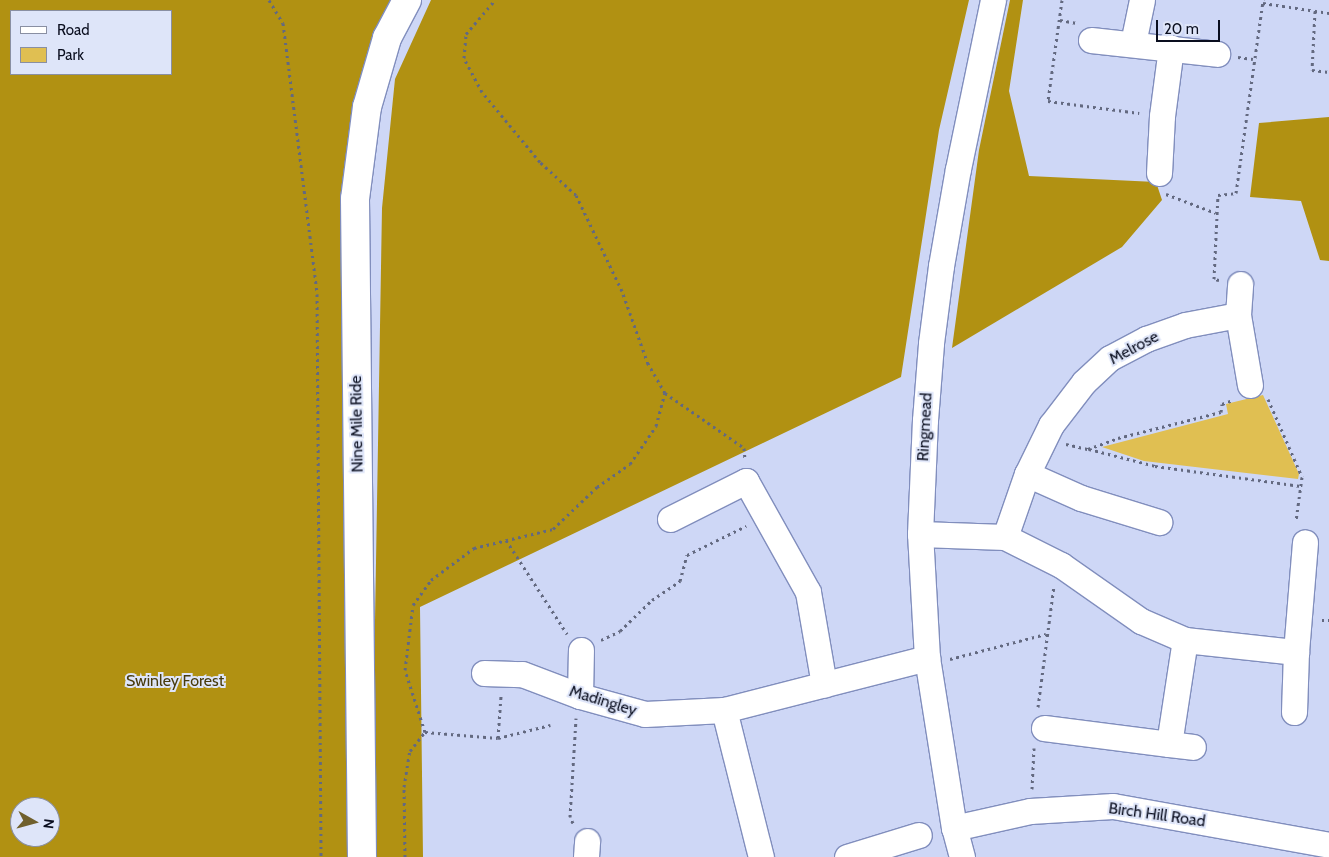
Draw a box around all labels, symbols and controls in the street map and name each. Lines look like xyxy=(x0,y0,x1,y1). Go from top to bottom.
legend xyxy=(10,10,172,75)
scale bar xyxy=(1159,10,1223,42)
text: 20 m xyxy=(1164,20,1199,38)
text: Road xyxy=(57,21,90,39)
text: Park xyxy=(57,46,84,64)
street label: Melrose xyxy=(1106,327,1162,369)
street label: Nine Mile Ride xyxy=(347,375,367,473)
street label: Ringmead xyxy=(914,392,936,462)
park label: Swinley Forest xyxy=(126,671,224,691)
street label: Madingley xyxy=(567,682,639,720)
north arrow xyxy=(10,797,60,847)
street label: Birch Hill Road xyxy=(1107,799,1207,831)
text: N xyxy=(39,818,58,830)

